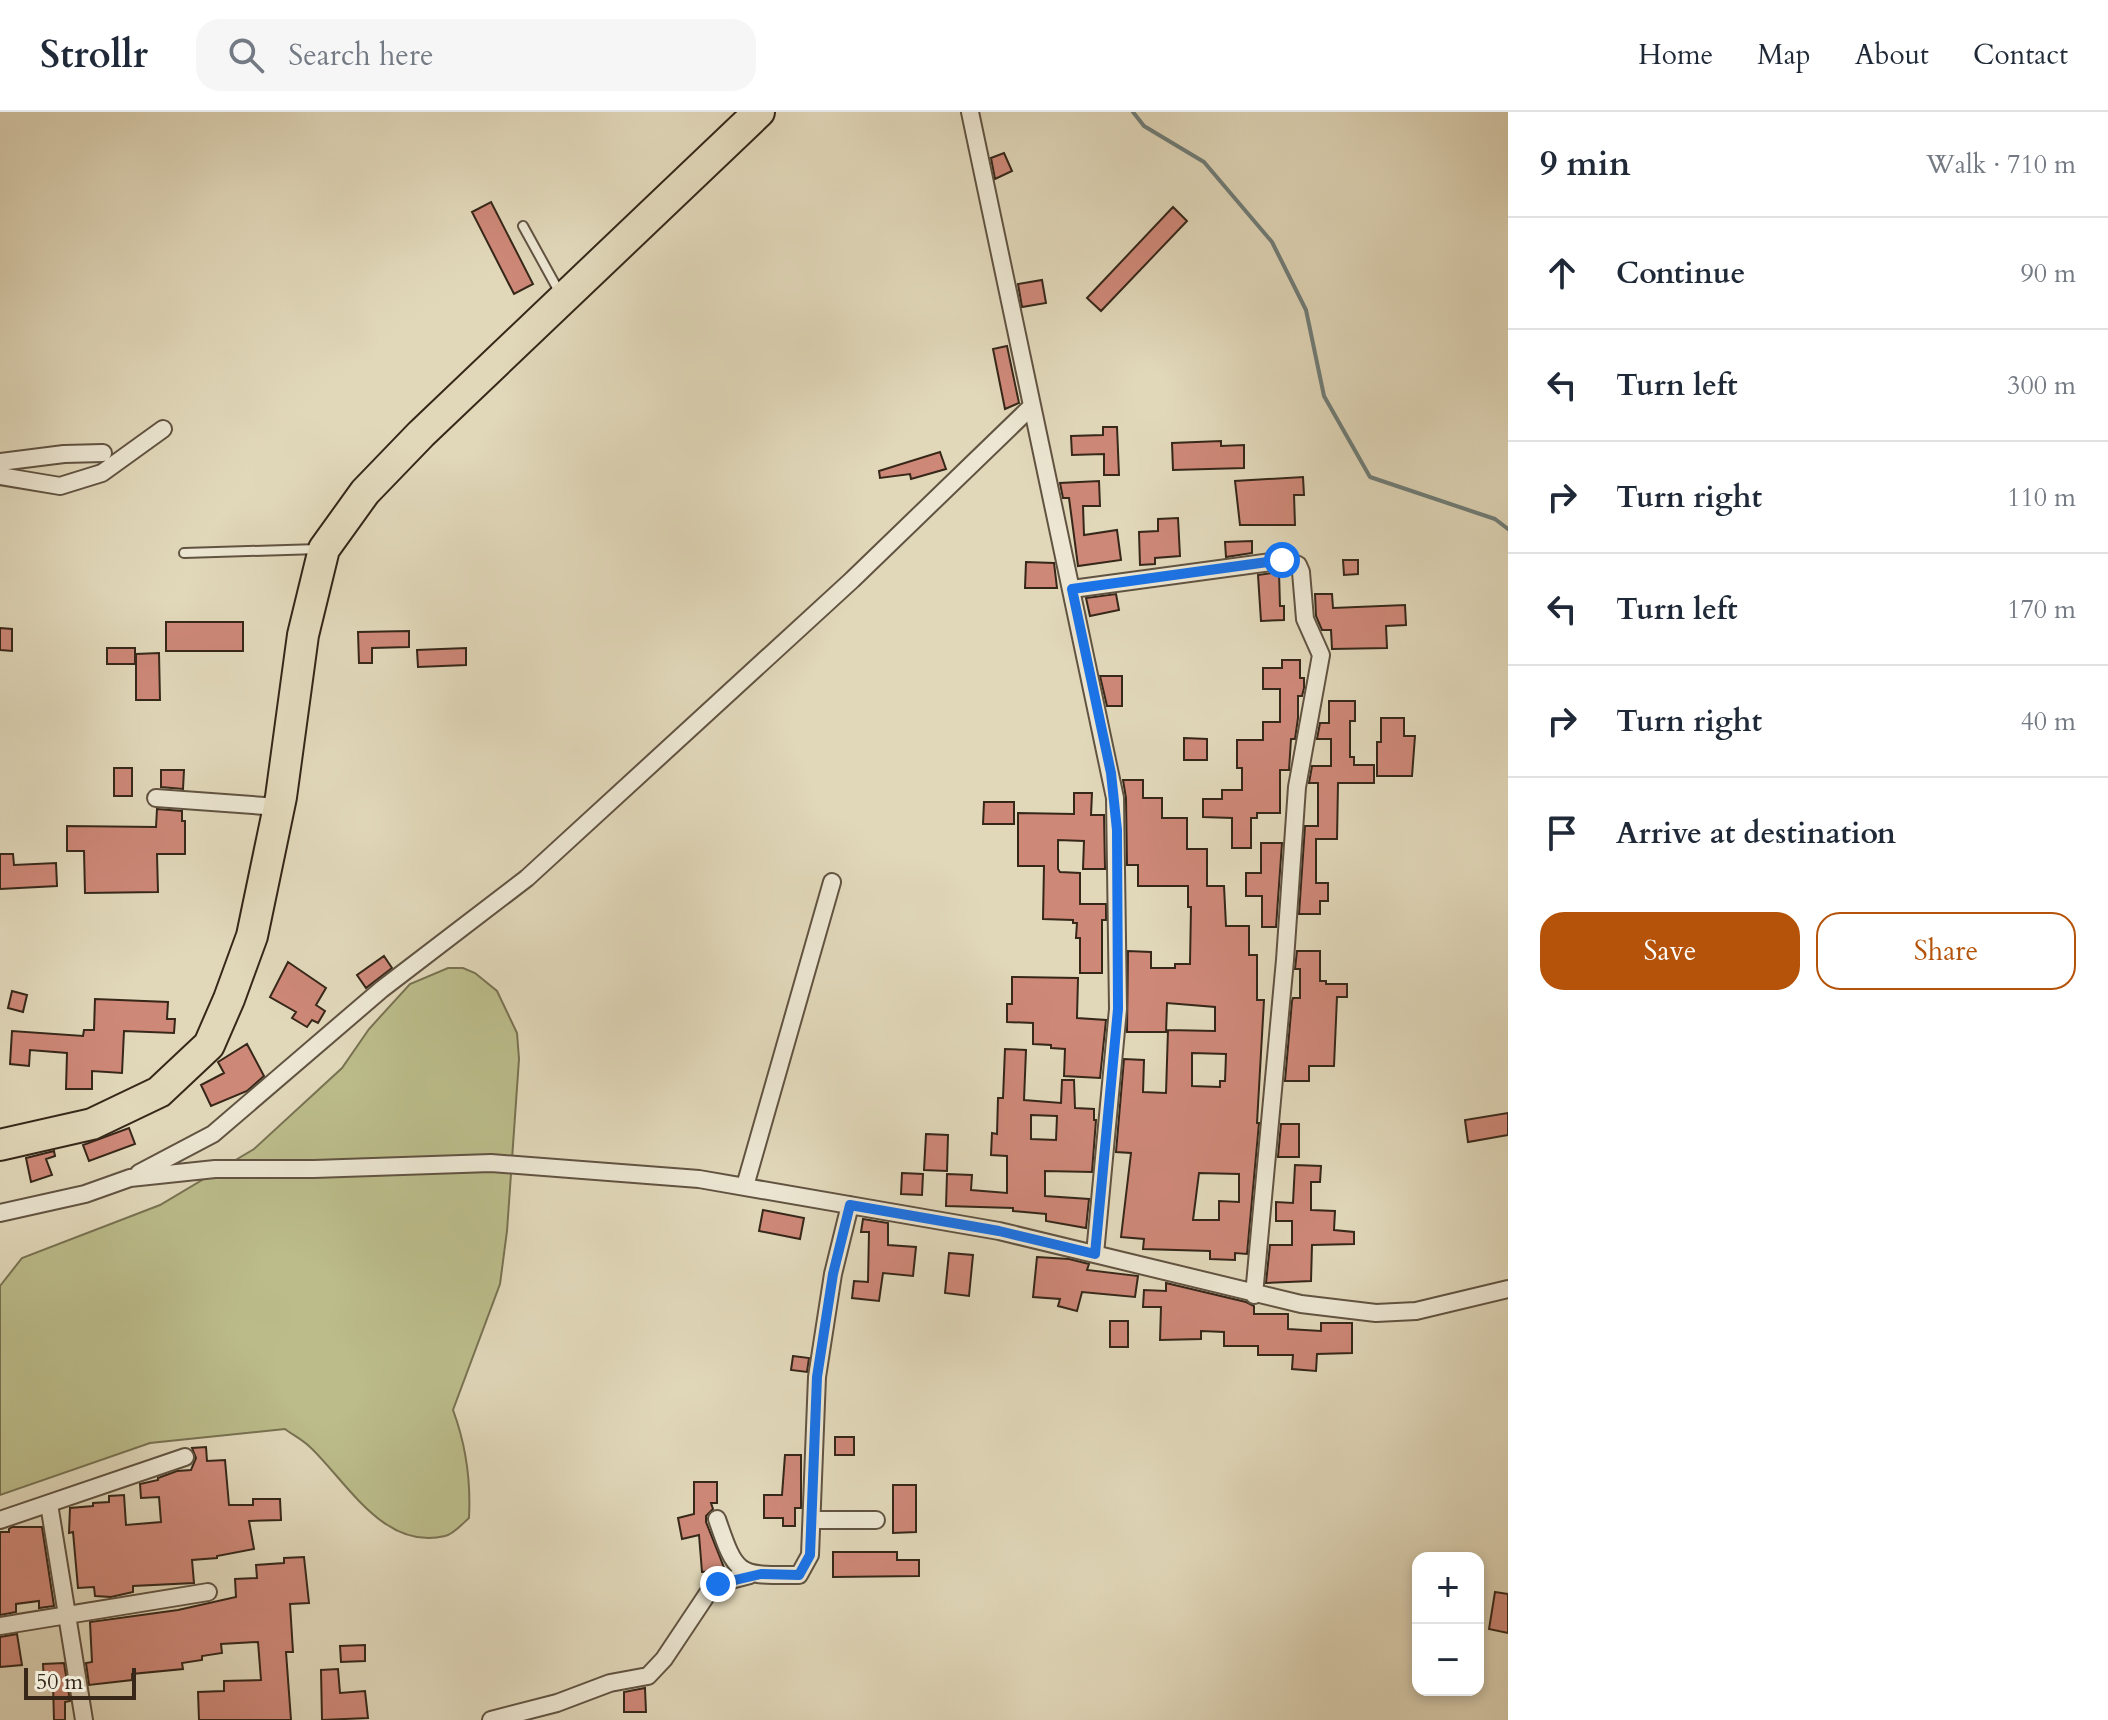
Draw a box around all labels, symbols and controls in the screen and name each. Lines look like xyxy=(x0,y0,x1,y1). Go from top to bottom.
search box xyxy=(196,19,756,91)
text: Strollr xyxy=(40,29,148,81)
icon: search xyxy=(224,33,268,77)
text: Search here xyxy=(288,35,434,76)
text: Home xyxy=(1638,36,1713,74)
text: Map xyxy=(1757,36,1811,74)
text: About xyxy=(1855,36,1929,74)
text: Contact xyxy=(1973,36,2068,74)
text: 9 min xyxy=(1540,141,1631,187)
text: Walk · 710 m xyxy=(1926,147,2076,182)
icon: ahead xyxy=(1540,251,1584,295)
text: Continue xyxy=(1616,253,1745,294)
text: 90 m xyxy=(2020,256,2076,291)
icon: left xyxy=(1540,363,1584,407)
text: Turn left xyxy=(1616,365,1738,406)
text: 300 m xyxy=(2007,368,2076,403)
icon: right xyxy=(1540,475,1584,519)
text: Turn right xyxy=(1616,477,1762,518)
text: 110 m xyxy=(2007,480,2076,515)
route start xyxy=(1264,542,1300,578)
icon: left xyxy=(1540,587,1584,631)
text: Turn left xyxy=(1616,589,1738,630)
text: 170 m xyxy=(2007,592,2076,627)
icon: right xyxy=(1540,699,1584,743)
text: Turn right xyxy=(1616,701,1762,742)
text: 40 m xyxy=(2020,704,2076,739)
icon: arrive xyxy=(1540,811,1584,855)
text: Arrive at destination xyxy=(1616,813,1896,854)
button: Save xyxy=(1540,912,1800,990)
button: Share xyxy=(1816,912,2076,990)
map controls xyxy=(1412,1552,1484,1696)
button: + xyxy=(1412,1552,1484,1624)
route end xyxy=(700,1566,736,1602)
button: − xyxy=(1412,1624,1484,1696)
scale bar xyxy=(24,1664,136,1700)
text: 50 m xyxy=(36,1667,83,1697)

